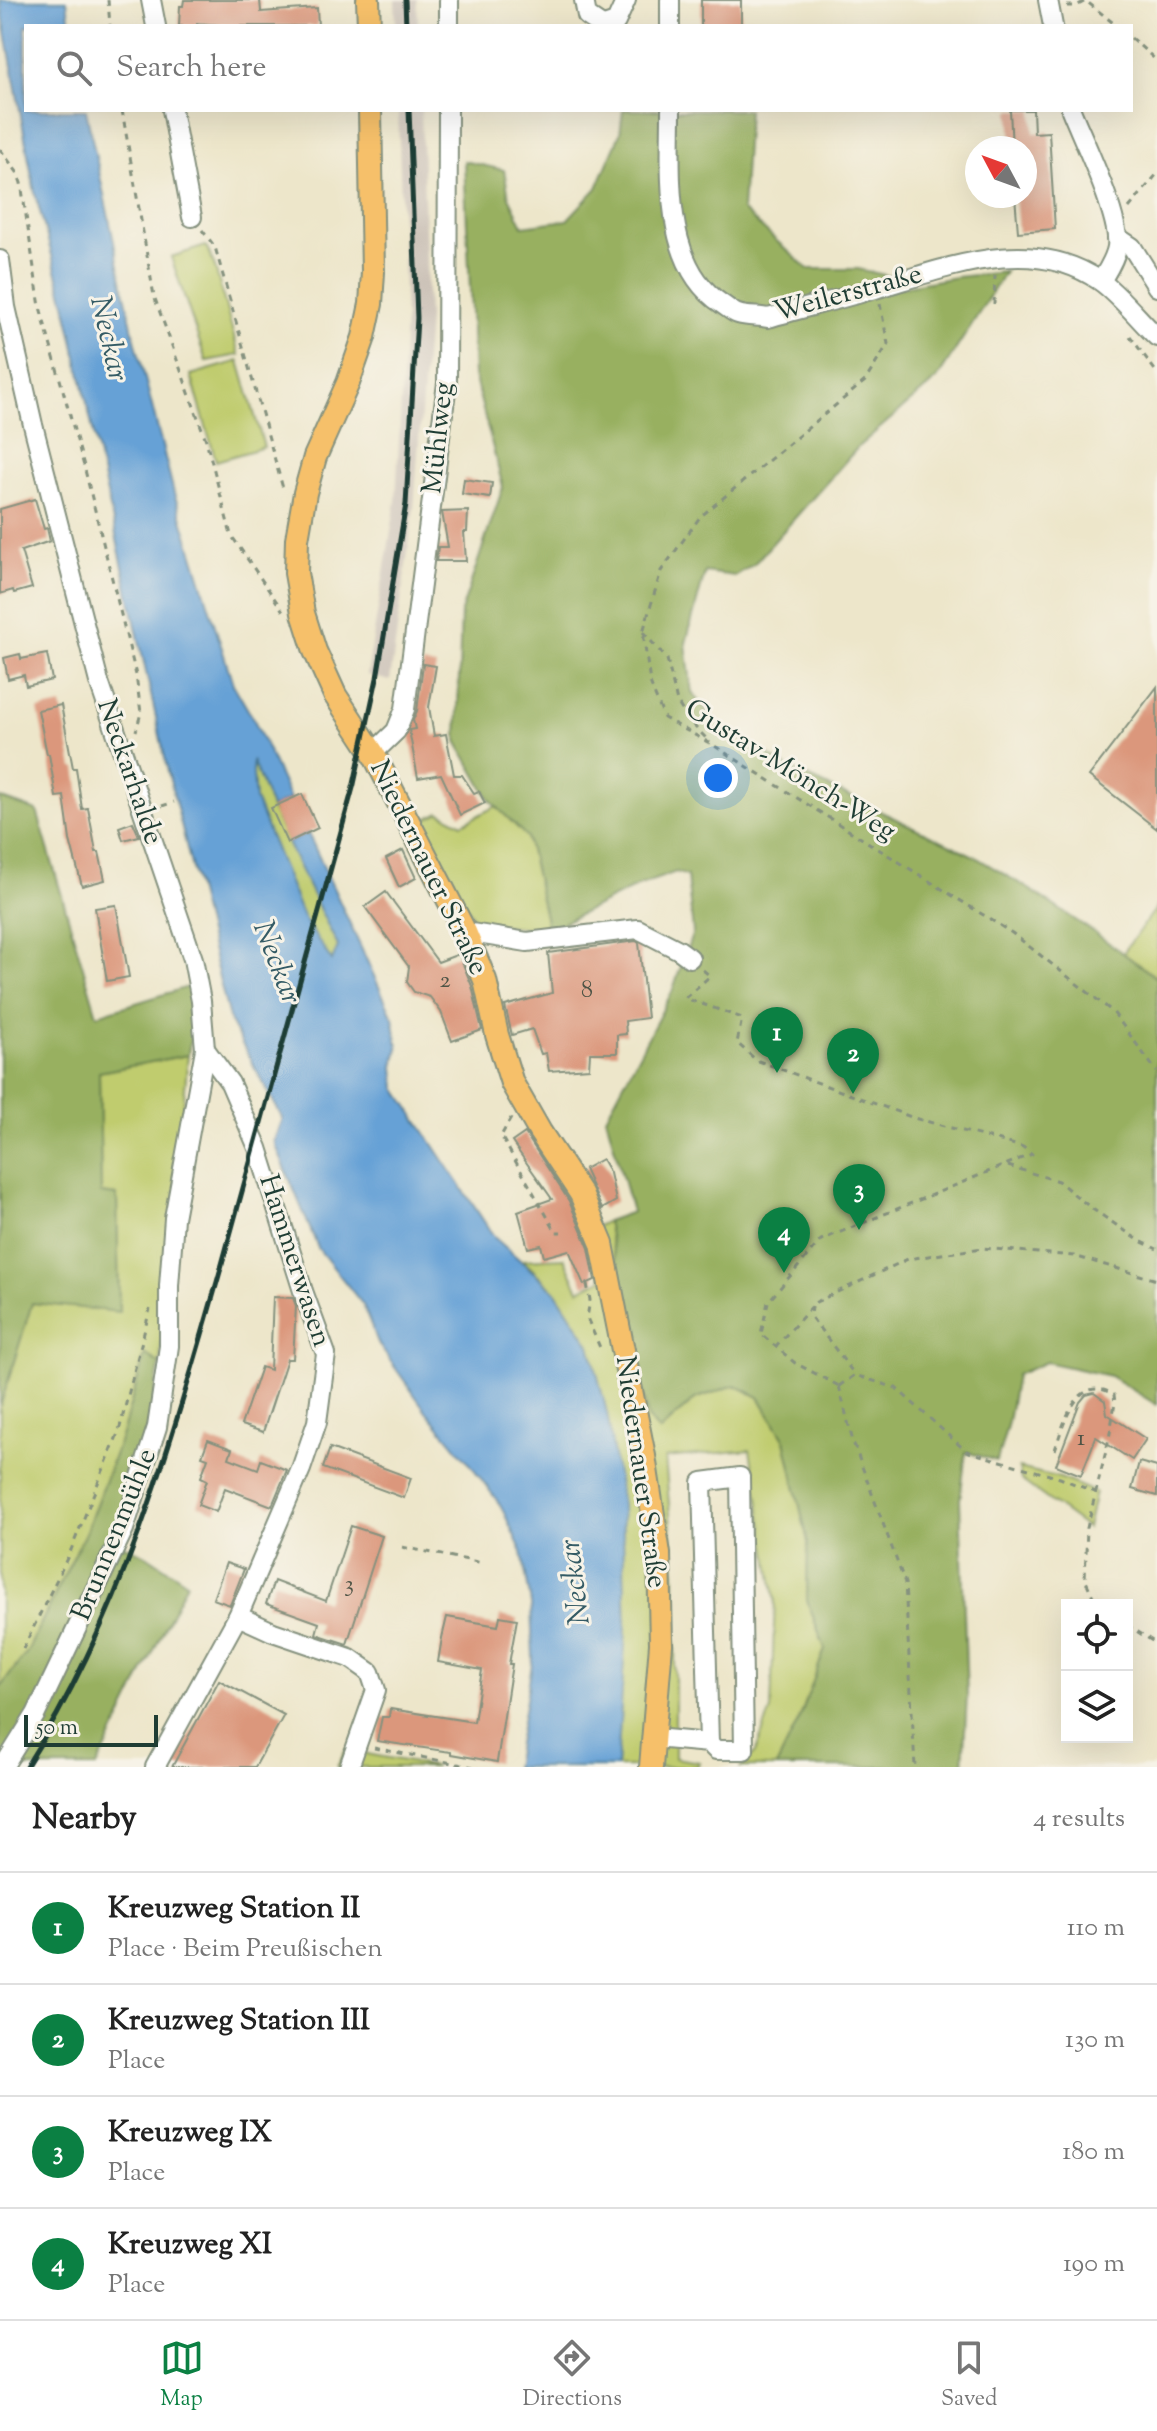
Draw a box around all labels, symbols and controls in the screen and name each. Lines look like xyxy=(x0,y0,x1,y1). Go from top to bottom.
search box xyxy=(24,24,1133,112)
icon: search xyxy=(52,46,96,90)
text: Search here xyxy=(116,47,266,90)
north arrow xyxy=(965,136,1037,208)
street label: Weilerstraße xyxy=(769,255,927,333)
water label: Neckar xyxy=(77,292,139,386)
street label: Mühlweg xyxy=(413,380,465,496)
street label: Gustav-Mönch-Weg xyxy=(677,690,903,852)
street label: Neckarhalde xyxy=(85,694,173,850)
street label: Niedernauer Straße xyxy=(359,754,497,982)
your location xyxy=(698,758,738,798)
water label: Neckar xyxy=(240,915,312,1011)
house number: 2 xyxy=(439,964,451,998)
house number: 8 xyxy=(581,974,593,1008)
pin: 1 xyxy=(751,1007,803,1073)
pin: 2 xyxy=(827,1028,879,1094)
pin: 3 xyxy=(833,1164,885,1230)
street label: Hammerwasen xyxy=(247,1170,341,1352)
pin: 4 xyxy=(758,1207,810,1273)
street label: Niedernauer Straße xyxy=(604,1353,676,1591)
house number: 1 xyxy=(1077,1422,1085,1456)
street label: Brunnenmühle xyxy=(62,1443,168,1627)
water label: Neckar xyxy=(549,1536,603,1627)
house number: 3 xyxy=(344,1568,354,1602)
map controls xyxy=(1061,1599,1133,1743)
button: locate xyxy=(1061,1599,1133,1671)
button: layers xyxy=(1061,1671,1133,1743)
scale bar xyxy=(24,1711,158,1747)
text: 50 m xyxy=(36,1713,78,1745)
text: Nearby xyxy=(32,1795,137,1844)
text: 4 results xyxy=(1033,1801,1125,1838)
text: Kreuzweg Station II xyxy=(108,1888,360,1931)
text: 1 xyxy=(54,1910,62,1947)
text: 110 m xyxy=(1067,1910,1125,1947)
text: Place · Beim Preußischen xyxy=(108,1931,383,1968)
text: Kreuzweg Station III xyxy=(108,2000,370,2043)
text: 2 xyxy=(52,2022,64,2059)
text: 130 m xyxy=(1065,2022,1125,2059)
text: Place xyxy=(108,2043,165,2080)
text: Kreuzweg IX xyxy=(108,2112,272,2155)
text: 3 xyxy=(53,2134,63,2171)
text: 180 m xyxy=(1062,2134,1125,2171)
text: Place xyxy=(108,2155,165,2192)
text: Kreuzweg XI xyxy=(108,2224,272,2267)
text: 4 xyxy=(51,2246,65,2283)
text: 190 m xyxy=(1063,2246,1125,2283)
text: Place xyxy=(108,2267,165,2304)
tab: Map xyxy=(160,2336,204,2416)
tab: Directions xyxy=(523,2336,622,2416)
tab: Saved xyxy=(941,2336,997,2416)

